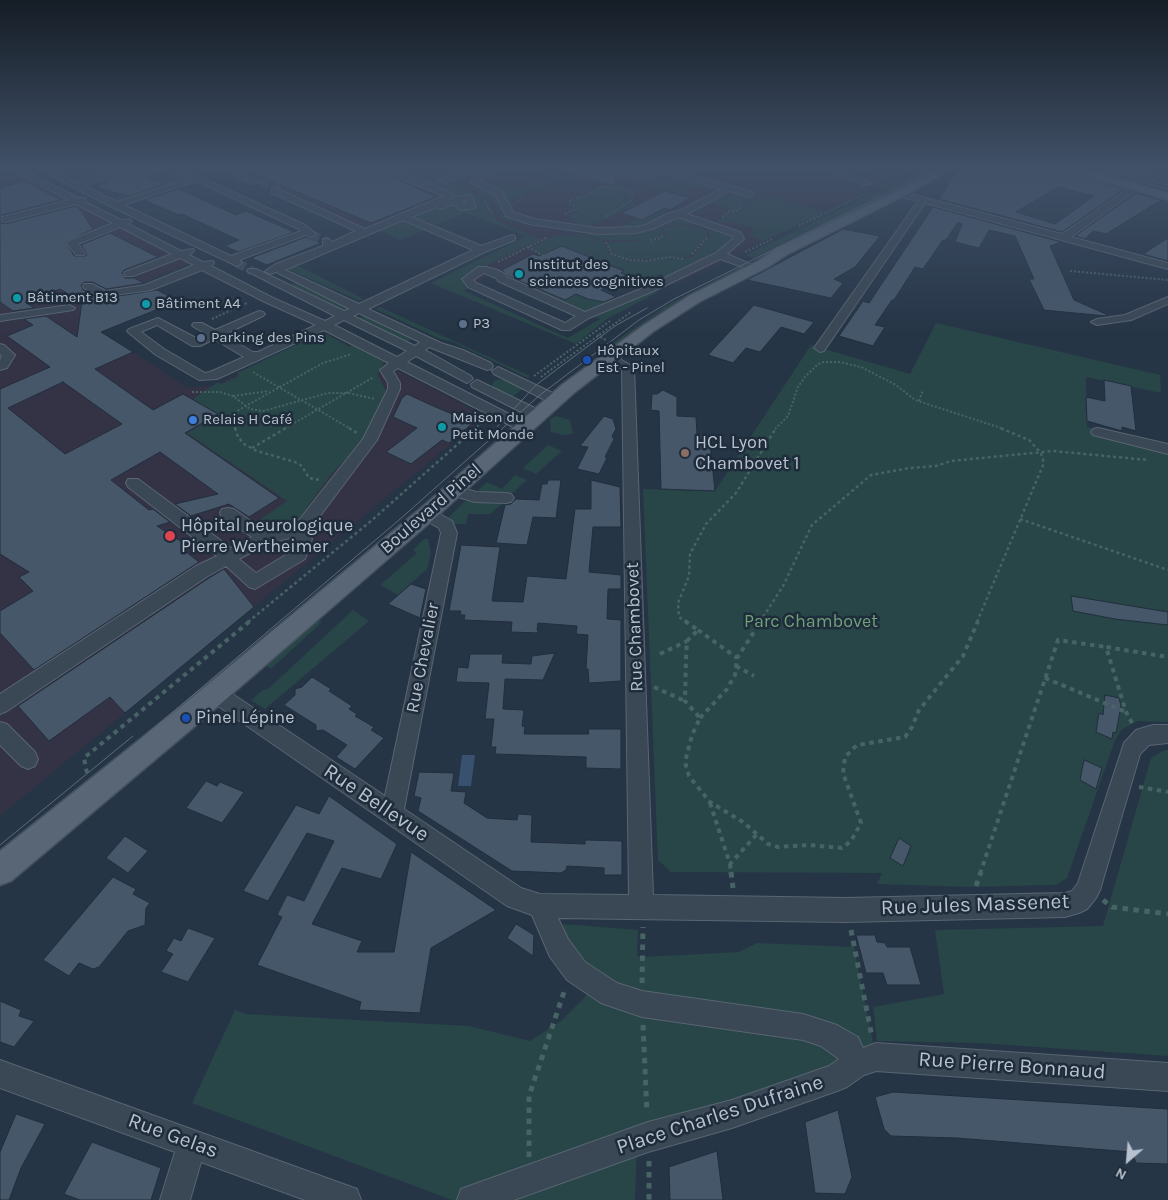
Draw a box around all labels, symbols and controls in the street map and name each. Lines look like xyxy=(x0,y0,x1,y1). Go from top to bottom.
place label: Institut des sciences cognitives xyxy=(529,256,664,291)
marker: Institut des sciences cognitives xyxy=(513,268,525,280)
place label: Bâtiment B13 xyxy=(27,289,118,307)
marker: Bâtiment B13 xyxy=(11,292,23,304)
place label: Bâtiment A4 xyxy=(156,295,241,313)
marker: Bâtiment A4 xyxy=(140,298,152,310)
place label: P3 xyxy=(473,315,490,333)
marker: P3 xyxy=(457,318,469,330)
place label: Parking des Pins xyxy=(211,329,325,347)
marker: Parking des Pins xyxy=(195,332,207,344)
place label: Hôpitaux Est - Pinel xyxy=(597,342,665,377)
marker: Hôpitaux Est - Pinel xyxy=(581,354,593,366)
place label: Maison du Petit Monde xyxy=(452,409,534,444)
place label: Relais H Café xyxy=(203,411,292,429)
marker: Relais H Café xyxy=(187,414,199,426)
marker: Maison du Petit Monde xyxy=(436,421,448,433)
place label: HCL Lyon Chambovet 1 xyxy=(695,432,799,474)
marker: HCL Lyon Chambovet 1 xyxy=(679,447,691,459)
street label: Boulevard Pinel xyxy=(376,459,486,559)
place label: Hôpital neurologique Pierre Wertheimer xyxy=(181,515,353,558)
marker: Hôpital neurologique Pierre Wertheimer xyxy=(163,529,177,543)
street label: Rue Chambovet xyxy=(622,562,648,692)
street label: Rue Chevalier xyxy=(402,601,444,715)
park label: Parc Chambovet xyxy=(744,611,878,633)
place label: Pinel Lépine xyxy=(196,707,294,729)
marker: Pinel Lépine xyxy=(180,712,192,724)
street label: Rue Bellevue xyxy=(318,759,434,847)
street label: Rue Jules Massenet xyxy=(880,889,1070,921)
street label: Rue Pierre Bonnaud xyxy=(918,1047,1106,1085)
street label: Place Charles Dufraine xyxy=(614,1070,826,1160)
street label: Rue Gelas xyxy=(124,1108,222,1164)
north arrow xyxy=(1103,1135,1153,1185)
text: N xyxy=(1113,1164,1129,1184)

